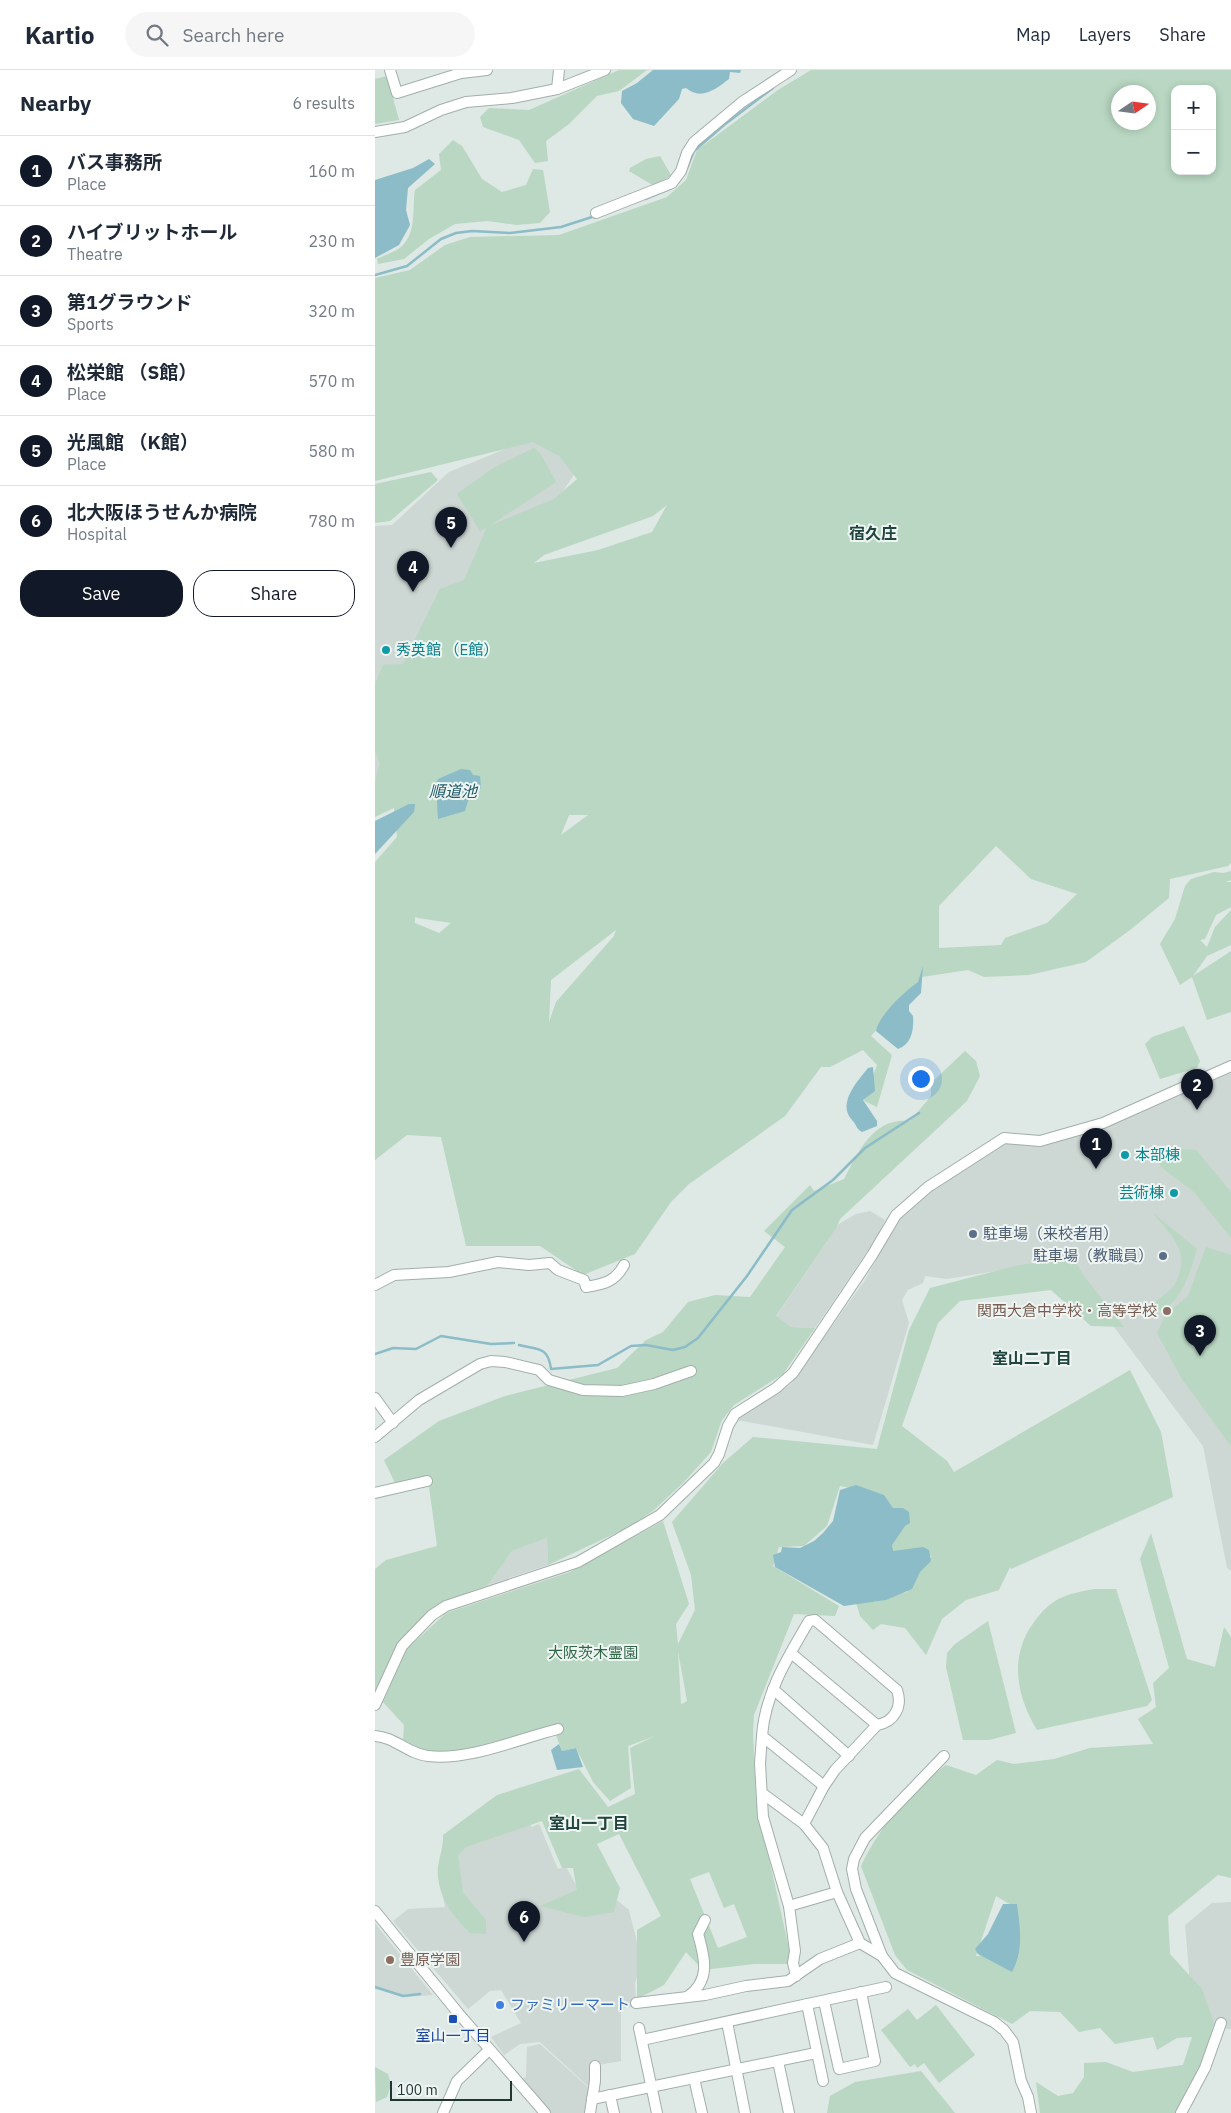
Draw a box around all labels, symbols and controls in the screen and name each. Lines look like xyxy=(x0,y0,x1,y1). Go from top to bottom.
search box xyxy=(125,12,475,57)
text: Kartio xyxy=(25,19,95,51)
icon: search xyxy=(143,21,171,49)
text: Search here xyxy=(183,23,284,47)
text: Map xyxy=(1016,23,1051,46)
text: Layers xyxy=(1079,23,1131,46)
text: Share xyxy=(1159,23,1206,46)
north arrow xyxy=(1111,85,1156,130)
map controls xyxy=(1171,85,1216,175)
button: + xyxy=(1171,85,1216,130)
text: Nearby xyxy=(20,89,91,117)
text: 6 results xyxy=(292,93,355,113)
button: − xyxy=(1171,130,1216,175)
text: バス事務所 xyxy=(67,150,162,174)
text: 1 xyxy=(31,161,41,181)
text: 160 m xyxy=(308,161,355,181)
text: Place xyxy=(67,174,106,194)
text: ハイブリットホール xyxy=(67,220,238,244)
text: 2 xyxy=(31,231,41,251)
text: 230 m xyxy=(308,231,355,251)
text: Theatre xyxy=(67,244,123,264)
text: 第1グラウンド xyxy=(67,290,192,314)
text: 3 xyxy=(31,301,41,321)
text: 320 m xyxy=(308,301,355,321)
text: Sports xyxy=(67,314,114,334)
text: 松栄館 （S館） xyxy=(67,360,197,384)
text: 4 xyxy=(31,371,41,391)
text: 570 m xyxy=(308,371,355,391)
text: Place xyxy=(67,384,106,404)
text: 光風館 （K館） xyxy=(67,430,199,454)
text: 5 xyxy=(31,441,41,461)
text: 580 m xyxy=(308,441,355,461)
text: Place xyxy=(67,454,106,474)
text: 北大阪ほうせんか病院 xyxy=(67,500,257,524)
pin: 5 xyxy=(435,507,467,548)
text: 6 xyxy=(31,511,41,531)
text: 780 m xyxy=(308,511,355,531)
district label: 宿久庄 xyxy=(849,523,897,543)
text: Hospital xyxy=(67,524,127,544)
pin: 4 xyxy=(397,551,429,592)
button: Save xyxy=(20,570,183,617)
button: Share xyxy=(193,570,355,617)
place label: 秀英館 （E館） xyxy=(396,640,498,659)
marker: 秀英館 （E館） xyxy=(380,644,392,656)
water label: 順道池 xyxy=(429,781,479,801)
your location xyxy=(908,1066,934,1092)
pin: 2 xyxy=(1181,1069,1213,1110)
pin: 1 xyxy=(1080,1128,1112,1169)
place label: 本部棟 xyxy=(1135,1145,1180,1164)
marker: 本部棟 xyxy=(1119,1149,1131,1161)
place label: 芸術棟 xyxy=(1119,1183,1164,1202)
marker: 芸術棟 xyxy=(1168,1187,1180,1199)
place label: 駐車場（来校者用） xyxy=(983,1224,1118,1243)
marker: 駐車場（来校者用） xyxy=(967,1228,979,1240)
place label: 駐車場（教職員） xyxy=(1033,1246,1153,1265)
marker: 駐車場（教職員） xyxy=(1157,1250,1169,1262)
place label: 関西大倉中学校・高等学校 xyxy=(977,1301,1157,1320)
marker: 関西大倉中学校・高等学校 xyxy=(1161,1305,1173,1317)
pin: 3 xyxy=(1184,1315,1216,1356)
district label: 室山二丁目 xyxy=(992,1348,1072,1368)
park label: 大阪茨木霊園 xyxy=(548,1643,638,1662)
district label: 室山一丁目 xyxy=(549,1813,629,1833)
pin: 6 xyxy=(508,1901,540,1942)
place label: 豊原学園 xyxy=(400,1950,460,1969)
marker: 豊原学園 xyxy=(384,1954,396,1966)
place label: ファミリーマート xyxy=(510,1995,630,2014)
marker: ファミリーマート xyxy=(494,1999,506,2011)
marker: 室山一丁目 xyxy=(447,2013,459,2025)
place label: 室山一丁目 xyxy=(415,2026,491,2045)
scale bar xyxy=(390,2078,513,2101)
text: 100 m xyxy=(397,2081,438,2099)

